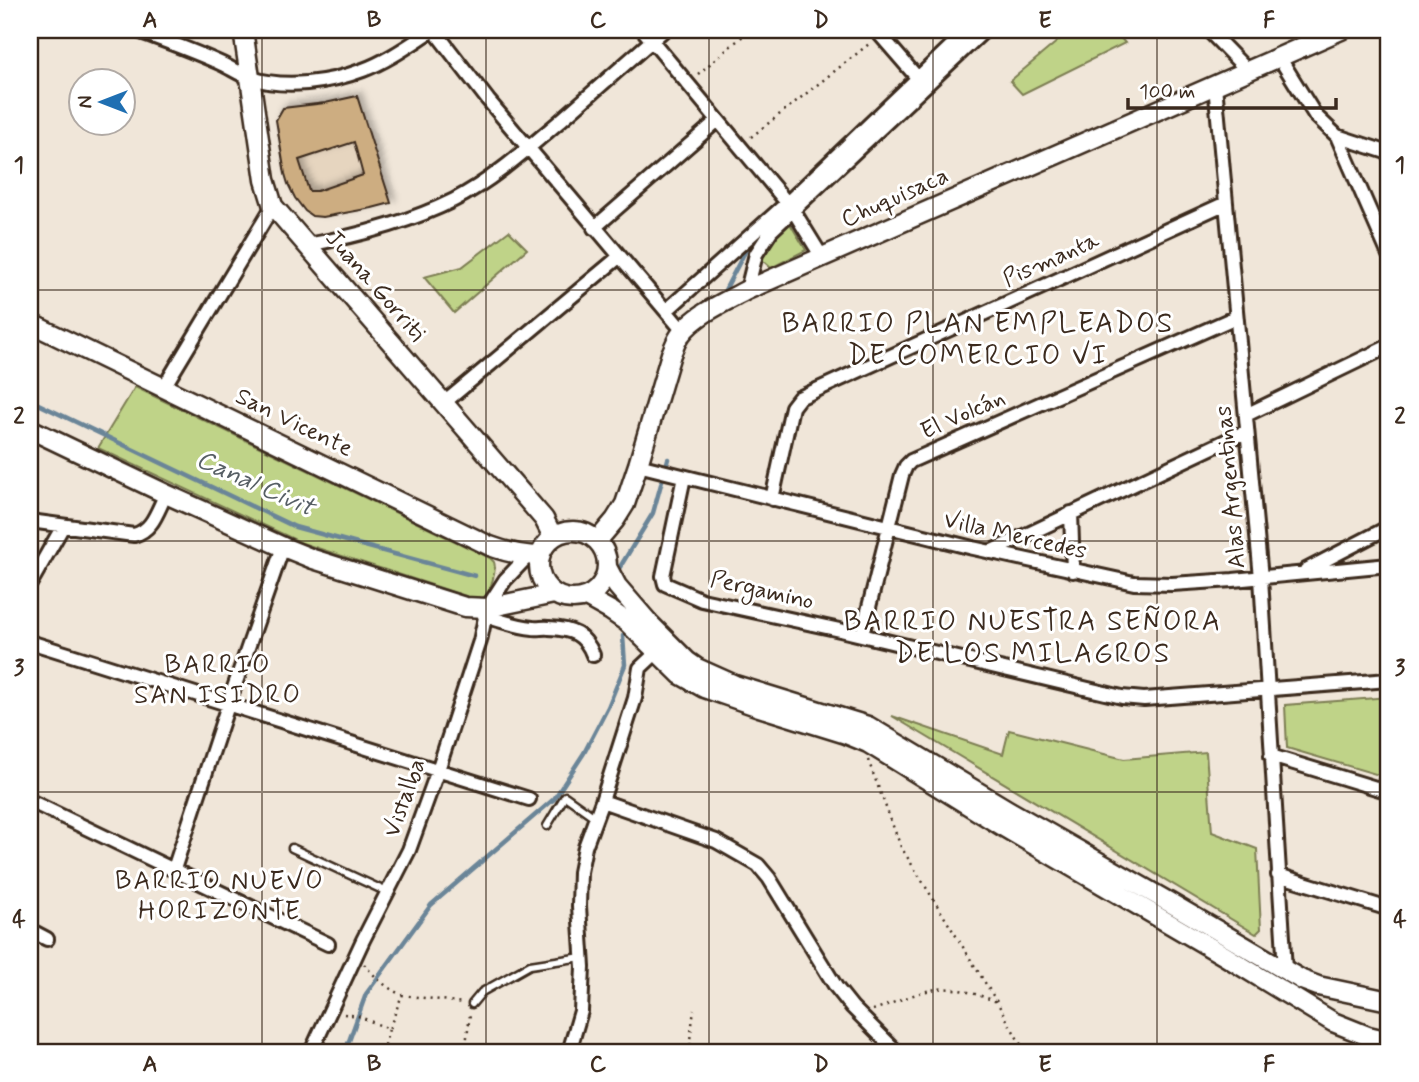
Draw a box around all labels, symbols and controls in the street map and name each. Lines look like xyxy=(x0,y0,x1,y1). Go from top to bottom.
text: A xyxy=(142,6,158,36)
text: B xyxy=(367,6,382,36)
text: C xyxy=(590,6,607,36)
text: D xyxy=(813,6,829,36)
text: E xyxy=(1038,6,1052,36)
text: F xyxy=(1263,6,1275,36)
north arrow xyxy=(66,66,136,136)
scale bar xyxy=(1128,66,1337,110)
text: 100 m xyxy=(1139,78,1195,106)
text: N xyxy=(74,96,99,108)
text: 1 xyxy=(14,151,24,181)
text: 1 xyxy=(1395,151,1405,181)
street label: Chuquisaca xyxy=(836,161,954,235)
street label: Juana Gorriti xyxy=(318,224,432,348)
street label: Pismanta xyxy=(998,225,1105,295)
district label: BARRIO PLAN EMPLEADOS DE COMERCIO VI xyxy=(782,306,1174,375)
street label: San Vicente xyxy=(230,381,358,465)
street label: El Volcán xyxy=(916,383,1010,447)
text: 2 xyxy=(13,402,25,432)
text: 2 xyxy=(1394,402,1406,432)
street label: Alas Argentinas xyxy=(1208,404,1254,570)
water label: Canal Civit xyxy=(191,443,322,526)
street label: Villa Mercedes xyxy=(940,504,1090,568)
street label: Pergamino xyxy=(707,564,817,620)
district label: BARRIO NUESTRA SEÑORA DE LOS MILAGROS xyxy=(844,604,1222,673)
district label: BARRIO SAN ISIDRO xyxy=(134,649,302,713)
text: 3 xyxy=(14,654,25,684)
text: 3 xyxy=(1395,654,1406,684)
street label: Vistalba xyxy=(377,755,433,841)
district label: BARRIO NUEVO HORIZONTE xyxy=(115,865,325,929)
text: 4 xyxy=(12,905,26,935)
text: 4 xyxy=(1393,905,1407,935)
text: A xyxy=(142,1050,158,1080)
text: B xyxy=(367,1050,382,1080)
text: C xyxy=(590,1050,607,1080)
text: D xyxy=(813,1050,829,1080)
text: E xyxy=(1038,1050,1052,1080)
text: F xyxy=(1263,1050,1275,1080)

